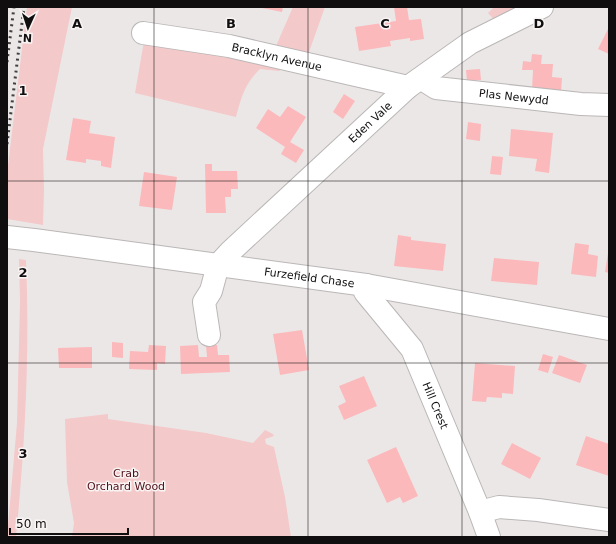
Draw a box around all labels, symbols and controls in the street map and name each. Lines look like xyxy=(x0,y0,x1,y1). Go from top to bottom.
north arrow xyxy=(8,8,48,48)
text: A xyxy=(72,16,82,31)
text: B xyxy=(226,16,236,31)
text: C xyxy=(380,16,390,31)
text: D xyxy=(534,16,545,31)
text: N xyxy=(23,31,32,44)
street label: Bracklyn Avenue xyxy=(230,40,323,74)
text: 1 xyxy=(18,83,28,98)
street label: Plas Newydd xyxy=(478,86,549,107)
street label: Eden Vale xyxy=(346,99,395,145)
text: 2 xyxy=(18,265,28,280)
street label: Furzefield Chase xyxy=(263,265,356,290)
street label: Hill Crest xyxy=(420,380,451,431)
text: 3 xyxy=(18,446,28,461)
park label: Crab Orchard Wood xyxy=(87,467,165,493)
scale bar xyxy=(10,510,128,536)
text: 50 m xyxy=(16,517,47,531)

